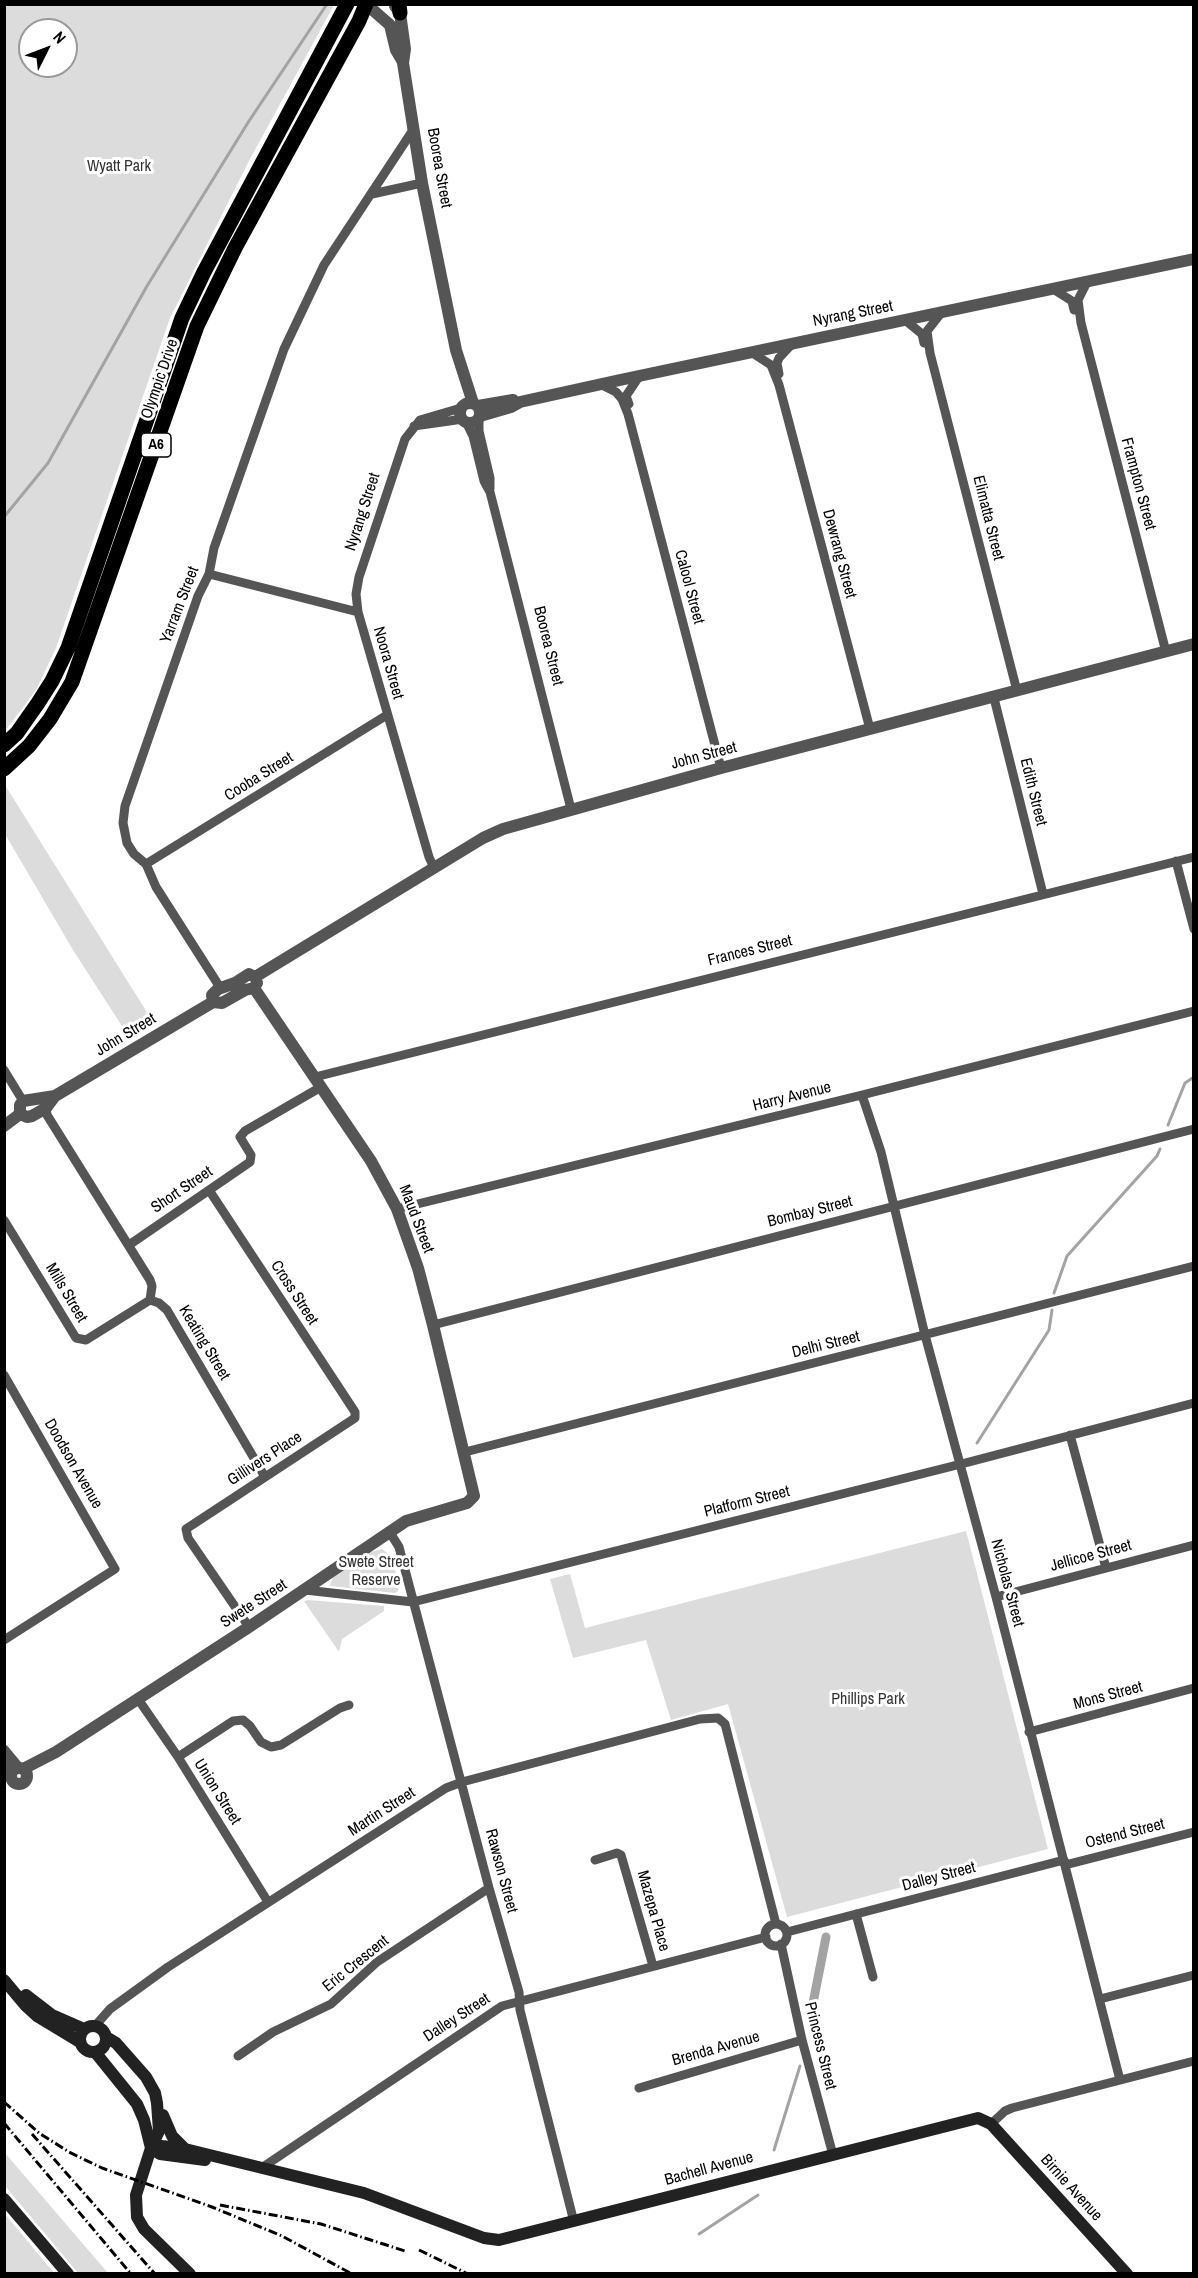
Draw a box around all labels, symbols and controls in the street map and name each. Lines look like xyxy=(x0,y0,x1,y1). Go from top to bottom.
north arrow xyxy=(18,18,78,78)
text: N xyxy=(49,26,71,48)
street label: Boorea Street xyxy=(423,126,455,210)
park label: Wyatt Park xyxy=(87,157,151,177)
street label: Nyrang Street xyxy=(811,297,895,331)
street label: Olympic Drive xyxy=(137,337,183,421)
road number: A6 xyxy=(141,433,171,457)
street label: Frampton Street xyxy=(1116,436,1160,532)
street label: Nyrang Street xyxy=(341,471,385,553)
street label: Elimatta Street xyxy=(968,474,1008,562)
street label: Dewrang Street xyxy=(818,507,860,601)
street label: Calool Street xyxy=(670,548,708,626)
street label: Yarram Street xyxy=(157,564,203,646)
street label: Boorea Street xyxy=(529,604,567,688)
street label: Noora Street xyxy=(369,625,407,701)
street label: John Street xyxy=(669,738,739,774)
street label: Cooba Street xyxy=(221,748,297,806)
street label: Edith Street xyxy=(1015,756,1051,828)
street label: Frances Street xyxy=(706,931,794,971)
street label: John Street xyxy=(92,1009,160,1061)
street label: Harry Avenue xyxy=(751,1078,833,1116)
street label: Short Street xyxy=(148,1162,216,1218)
street label: Maud Street xyxy=(394,1182,438,1256)
street label: Bombay Street xyxy=(766,1192,854,1232)
street label: Cross Street xyxy=(266,1257,322,1329)
street label: Mills Street xyxy=(41,1260,91,1326)
street label: Keating Street xyxy=(174,1302,234,1384)
street label: Delhi Street xyxy=(790,1327,862,1363)
street label: Doodson Avenue xyxy=(40,1416,106,1512)
street label: Gillivers Place xyxy=(224,1428,306,1490)
street label: Platform Street xyxy=(702,1482,792,1522)
street label: Jellicoe Street xyxy=(1048,1536,1134,1576)
street label: Nicholas Street xyxy=(986,1537,1028,1629)
park label: Swete Street Reserve xyxy=(338,1553,414,1591)
street label: Swete Street xyxy=(217,1575,291,1633)
street label: Mons Street xyxy=(1071,1678,1145,1714)
park label: Phillips Park xyxy=(831,1690,905,1710)
street label: Union Street xyxy=(189,1756,245,1828)
street label: Martin Street xyxy=(345,1783,419,1841)
street label: Ostend Street xyxy=(1083,1815,1167,1853)
street label: Rawson Street xyxy=(481,1827,521,1915)
street label: Dalley Street xyxy=(900,1858,978,1896)
street label: Mazepa Place xyxy=(632,1868,674,1954)
street label: Eric Crescent xyxy=(319,1932,393,1996)
street label: Dalley Street xyxy=(420,1989,494,2047)
street label: Princess Street xyxy=(800,2000,840,2092)
street label: Brenda Avenue xyxy=(670,2027,762,2071)
street label: Bachell Avenue xyxy=(663,2148,755,2190)
street label: Birnie Avenue xyxy=(1036,2151,1106,2225)

